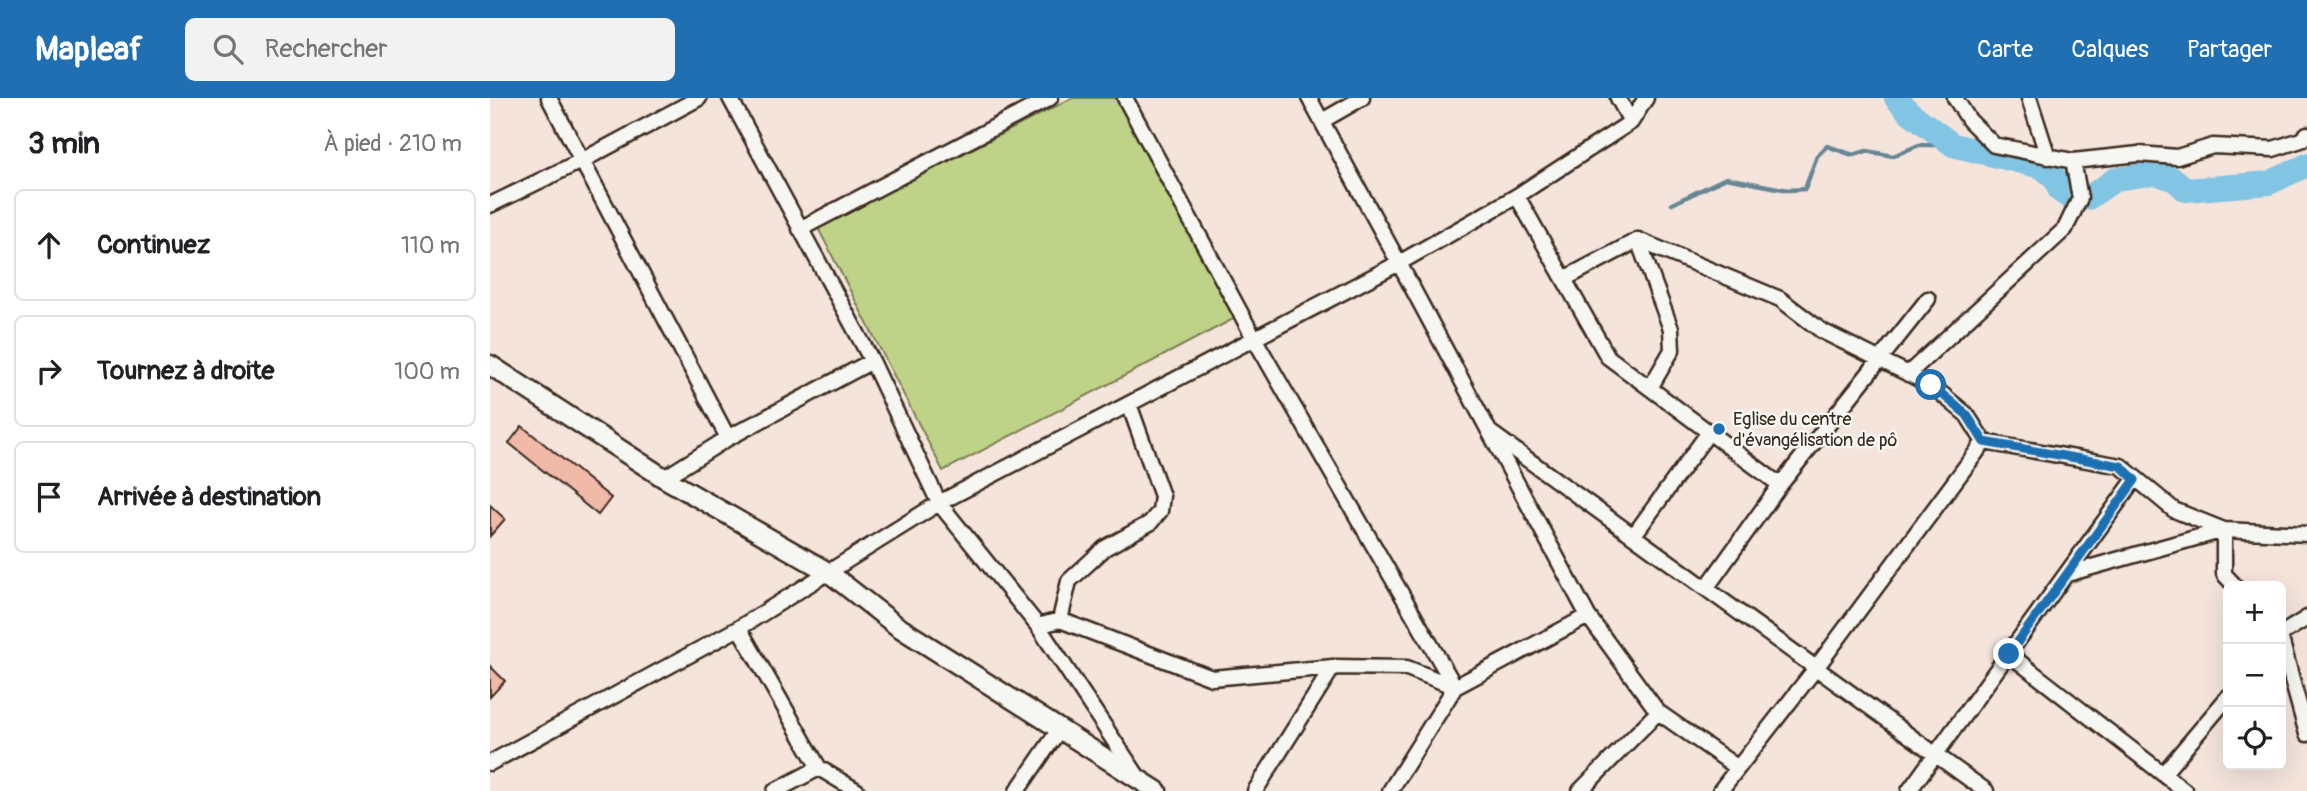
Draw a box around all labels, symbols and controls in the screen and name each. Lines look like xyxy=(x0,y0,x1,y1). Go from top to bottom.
search box xyxy=(185,18,675,81)
text: Mapleaf xyxy=(35,29,143,70)
icon: search xyxy=(209,30,247,68)
text: Rechercher xyxy=(265,33,387,65)
text: Carte xyxy=(1977,35,2033,64)
text: Calques xyxy=(2071,35,2149,64)
text: Partager xyxy=(2187,35,2272,64)
text: 3 min xyxy=(28,125,100,162)
text: À pied · 210 m xyxy=(324,129,462,158)
icon: ahead xyxy=(30,226,68,264)
text: Continuez xyxy=(97,229,210,261)
text: 110 m xyxy=(401,231,460,260)
icon: right xyxy=(30,352,68,390)
text: Tournez à droite xyxy=(97,355,274,387)
text: 100 m xyxy=(394,357,460,386)
route start xyxy=(1915,369,1946,400)
place label: Eglise du centre d'évangélisation de pô xyxy=(1733,408,1897,452)
marker: Eglise du centre d'évangélisation de pô xyxy=(1711,421,1727,437)
icon: arrive xyxy=(30,478,68,516)
text: Arrivée à destination xyxy=(97,481,321,513)
map controls xyxy=(2223,581,2286,770)
button: + xyxy=(2223,581,2286,644)
route end xyxy=(1993,638,2024,669)
button: − xyxy=(2223,644,2286,707)
button: locate xyxy=(2223,707,2286,770)

